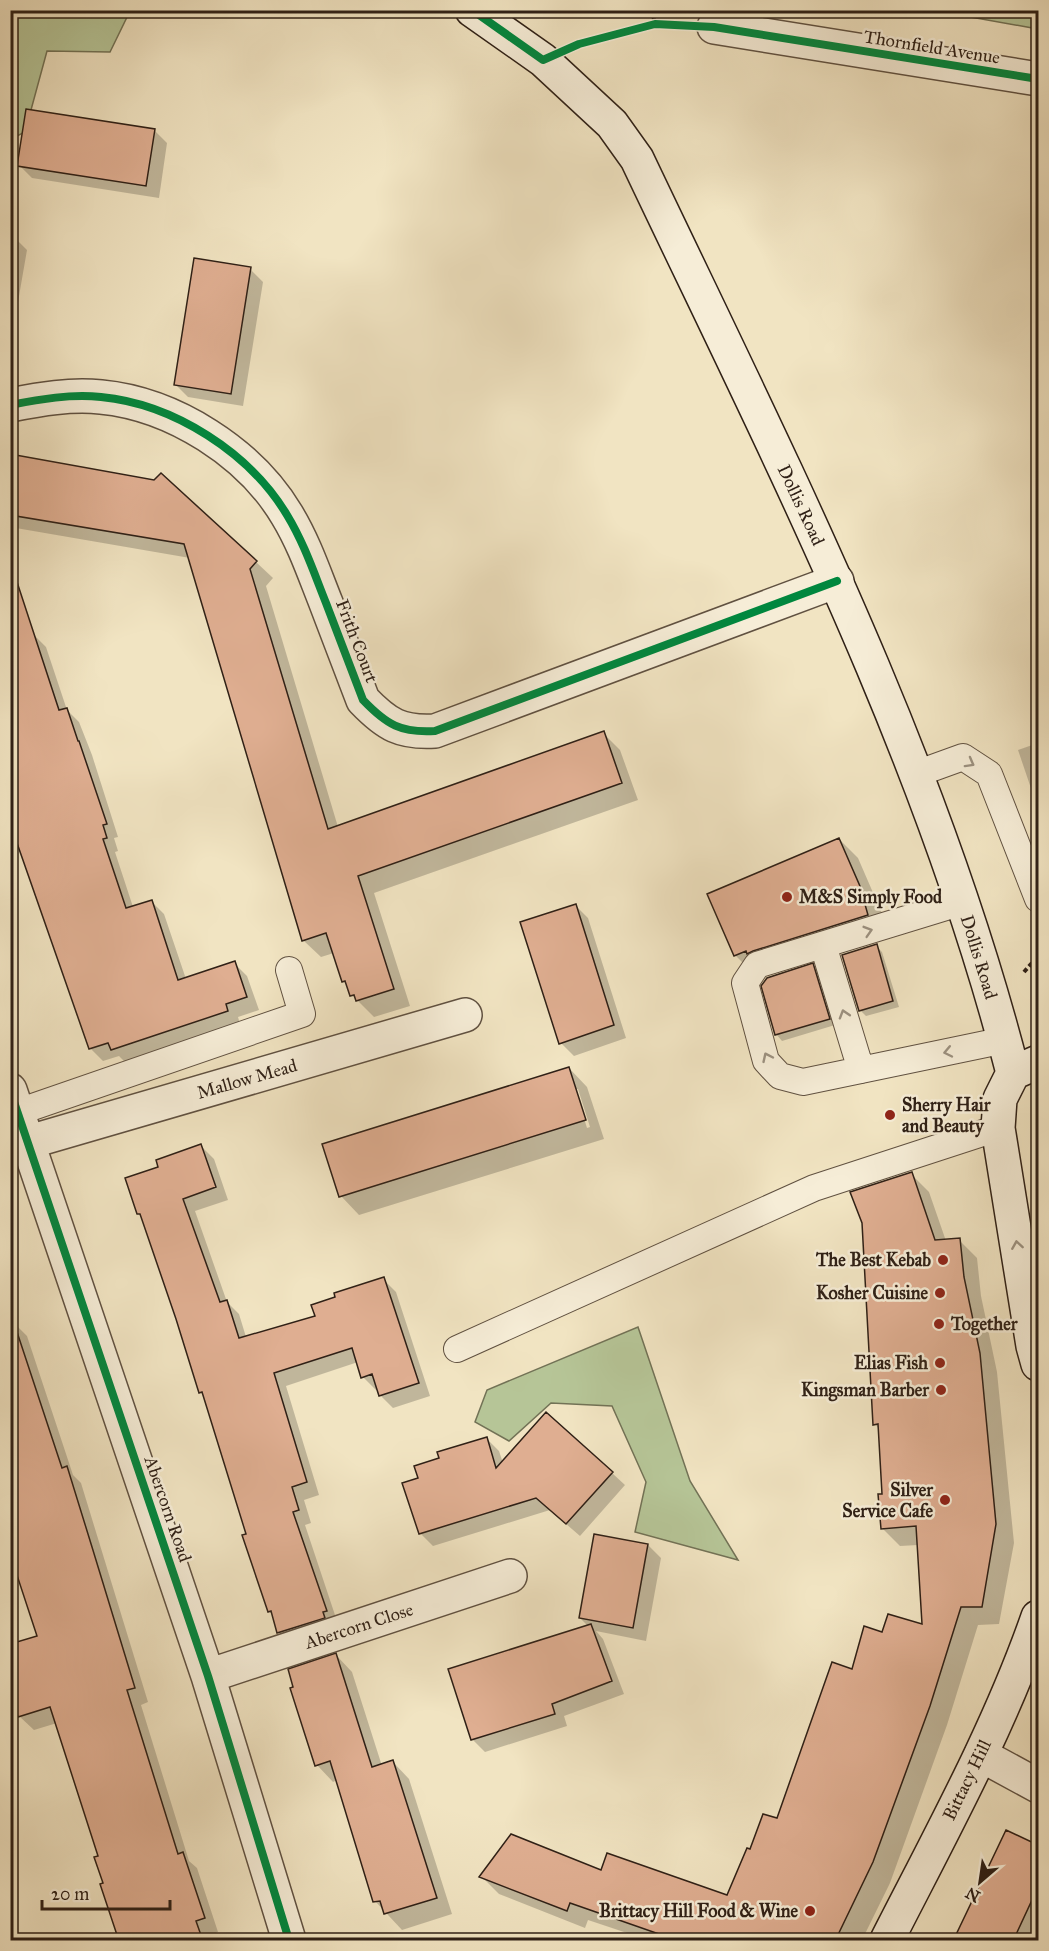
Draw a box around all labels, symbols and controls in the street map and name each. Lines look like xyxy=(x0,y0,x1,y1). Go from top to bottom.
street label: Thornfield Avenue xyxy=(862,25,1002,69)
street label: Dollis Road xyxy=(773,461,829,549)
street label: Frith Court xyxy=(331,596,383,686)
one-way arrow xyxy=(964,756,974,767)
place label: M&S Simply Food xyxy=(799,886,943,909)
marker: M&S Simply Food xyxy=(780,890,794,904)
street label: Dollis Road xyxy=(956,912,1002,1002)
one-way arrow xyxy=(862,925,873,938)
one-way arrow xyxy=(839,1009,851,1020)
one-way arrow xyxy=(943,1045,953,1058)
one-way arrow xyxy=(762,1053,774,1064)
street label: Mallow Mead xyxy=(194,1054,300,1104)
place label: Sherry Hair and Beauty xyxy=(902,1094,992,1138)
marker: Sherry Hair and Beauty xyxy=(883,1108,897,1122)
one-way arrow xyxy=(1011,1240,1024,1250)
place label: The Best Kebab xyxy=(815,1249,931,1271)
marker: The Best Kebab xyxy=(936,1253,950,1267)
place label: Kosher Cuisine xyxy=(816,1282,929,1304)
marker: Kosher Cuisine xyxy=(933,1286,947,1300)
place label: Together xyxy=(950,1313,1019,1336)
marker: Together xyxy=(932,1317,946,1331)
place label: Elias Fish xyxy=(854,1352,929,1374)
marker: Elias Fish xyxy=(933,1356,947,1370)
place label: Kingsman Barber xyxy=(801,1379,930,1402)
marker: Kingsman Barber xyxy=(934,1383,948,1397)
street label: Abercorn Road xyxy=(139,1452,196,1565)
place label: Silver Service Cafe xyxy=(842,1479,934,1522)
marker: Silver Service Cafe xyxy=(938,1493,952,1507)
street label: Abercorn Close xyxy=(301,1598,416,1654)
street label: Bittacy Hill xyxy=(938,1736,996,1824)
north arrow xyxy=(950,1852,1010,1912)
scale bar xyxy=(42,1873,170,1911)
text: 20 m xyxy=(51,1883,89,1905)
text: N xyxy=(962,1883,984,1906)
place label: Brittacy Hill Food & Wine xyxy=(599,1900,798,1923)
marker: Brittacy Hill Food & Wine xyxy=(803,1904,817,1918)

